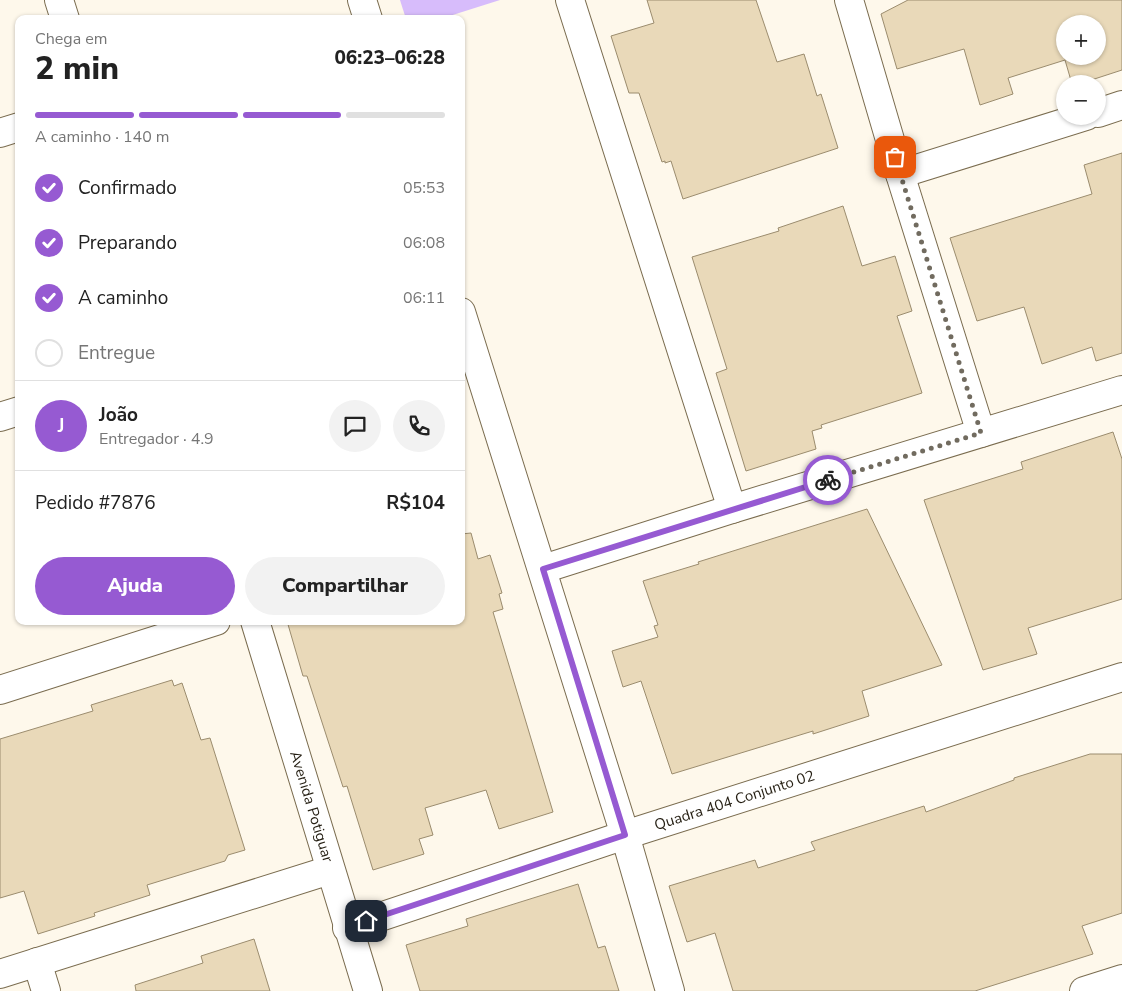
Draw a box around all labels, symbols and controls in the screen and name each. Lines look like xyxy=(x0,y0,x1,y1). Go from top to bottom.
map controls xyxy=(1056,15,1106,125)
button: + xyxy=(1056,15,1106,65)
text: Chega em xyxy=(35,28,108,50)
text: 06:23–06:28 xyxy=(334,45,445,71)
text: 2 min xyxy=(35,47,119,90)
button: − xyxy=(1056,75,1106,125)
text: A caminho · 140 m xyxy=(35,126,170,148)
pin xyxy=(874,136,916,178)
icon: bag xyxy=(881,143,909,171)
icon: check xyxy=(35,174,63,202)
text: Confirmado xyxy=(78,175,177,201)
text: 05:53 xyxy=(403,177,445,199)
icon: check xyxy=(35,229,63,257)
text: Preparando xyxy=(78,230,177,256)
text: 06:08 xyxy=(403,232,445,254)
icon: check xyxy=(35,284,63,312)
text: A caminho xyxy=(78,285,168,311)
text: 06:11 xyxy=(403,287,445,309)
text: Entregue xyxy=(78,340,155,366)
button: chat xyxy=(329,400,381,452)
button: phone xyxy=(393,400,445,452)
text: João xyxy=(99,402,138,428)
text: J xyxy=(58,413,64,439)
text: Entregador · 4.9 xyxy=(99,428,214,450)
courier xyxy=(803,455,853,505)
icon: bike xyxy=(814,466,842,494)
text: Pedido #7876 xyxy=(35,490,156,516)
text: R$104 xyxy=(386,490,445,516)
button: Ajuda xyxy=(35,557,235,615)
button: Compartilhar xyxy=(245,557,445,615)
street label: Avenida Potiguar xyxy=(285,748,338,865)
street label: Quadra 404 Conjunto 02 xyxy=(652,765,817,835)
pin xyxy=(345,900,387,942)
icon: home xyxy=(352,907,380,935)

